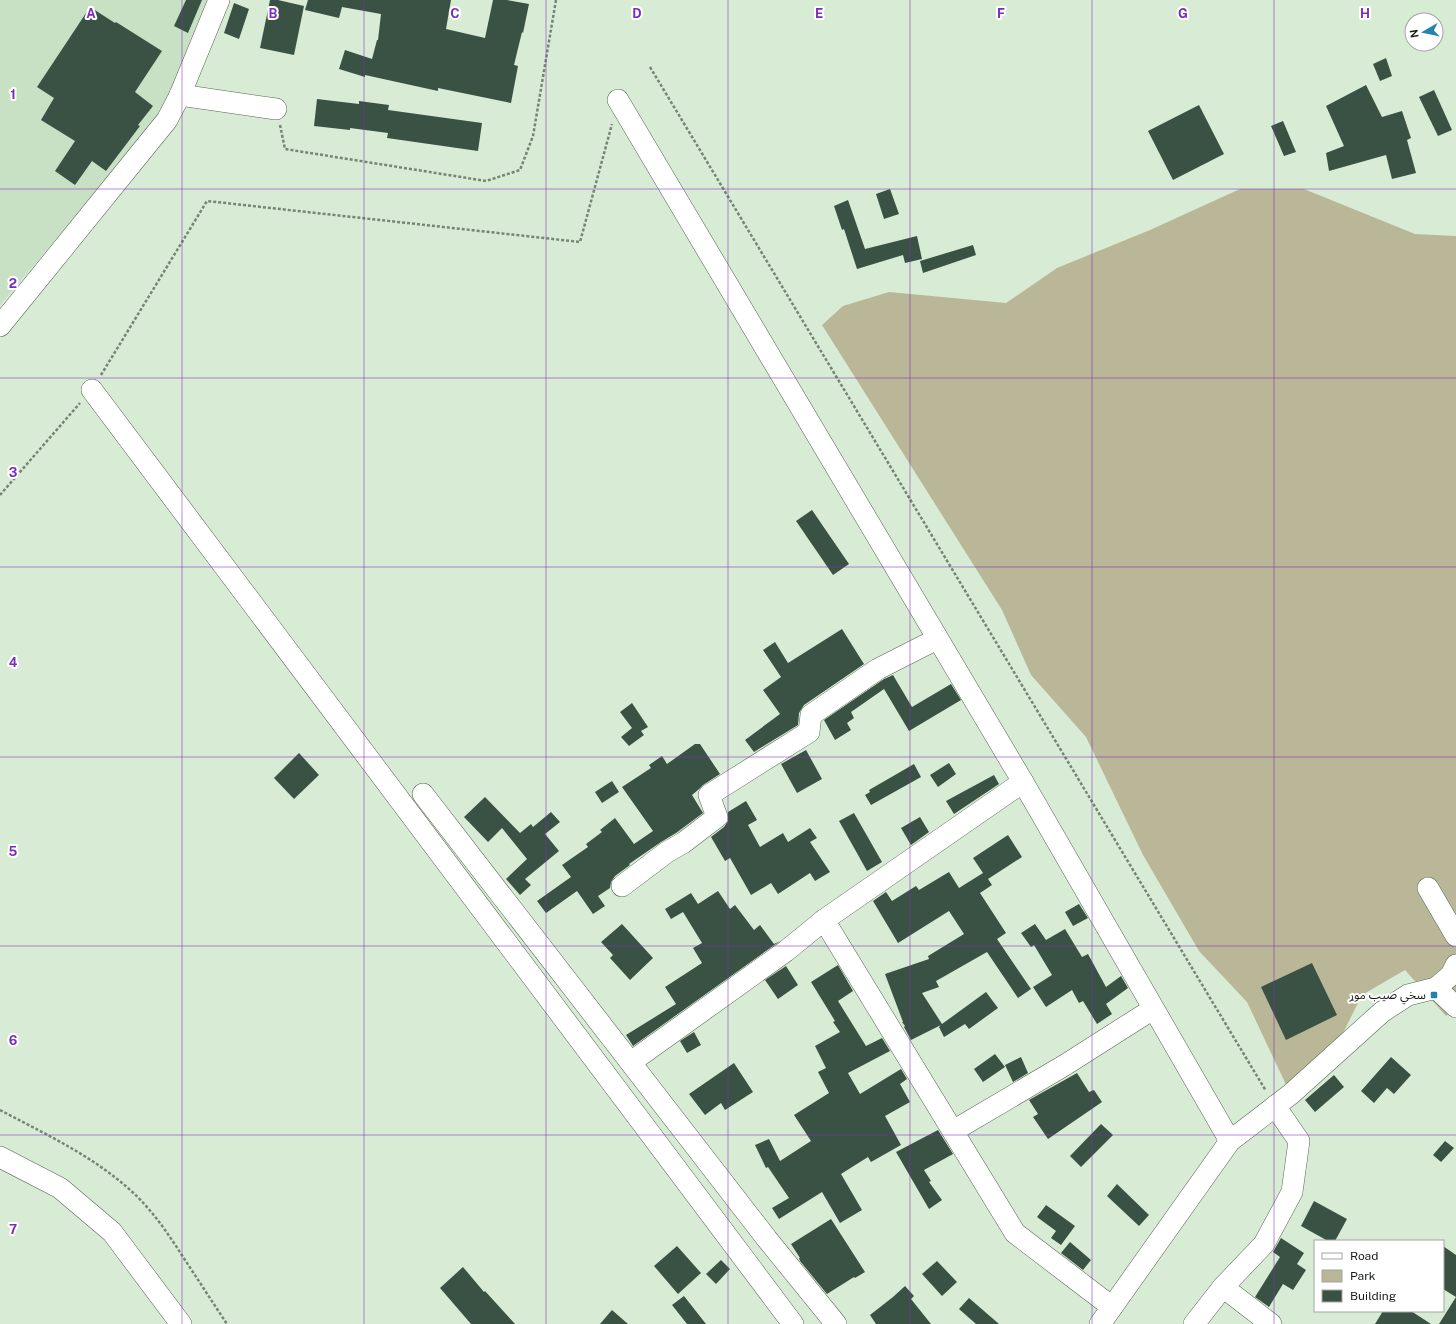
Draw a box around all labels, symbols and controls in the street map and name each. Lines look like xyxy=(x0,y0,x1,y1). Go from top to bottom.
text: A xyxy=(86,6,96,21)
text: B xyxy=(269,6,278,21)
text: C xyxy=(450,6,460,21)
text: D xyxy=(632,6,642,21)
text: E xyxy=(815,6,823,21)
text: F xyxy=(997,6,1005,21)
text: G xyxy=(1178,6,1188,21)
text: H xyxy=(1360,6,1370,21)
north arrow xyxy=(1404,12,1444,52)
text: N xyxy=(1408,28,1421,39)
text: 1 xyxy=(10,87,16,102)
text: 2 xyxy=(9,276,17,291)
text: 3 xyxy=(9,465,18,480)
text: 4 xyxy=(9,655,18,670)
text: 5 xyxy=(9,844,18,859)
place label: سخي صیب موړ xyxy=(1348,988,1426,1005)
marker: سخي صیب موړ xyxy=(1429,990,1439,1000)
text: 6 xyxy=(9,1033,18,1048)
text: 7 xyxy=(9,1222,17,1237)
legend xyxy=(1314,1240,1444,1312)
text: Road xyxy=(1350,1249,1378,1263)
text: Park xyxy=(1350,1269,1376,1283)
text: Building xyxy=(1350,1289,1396,1303)

